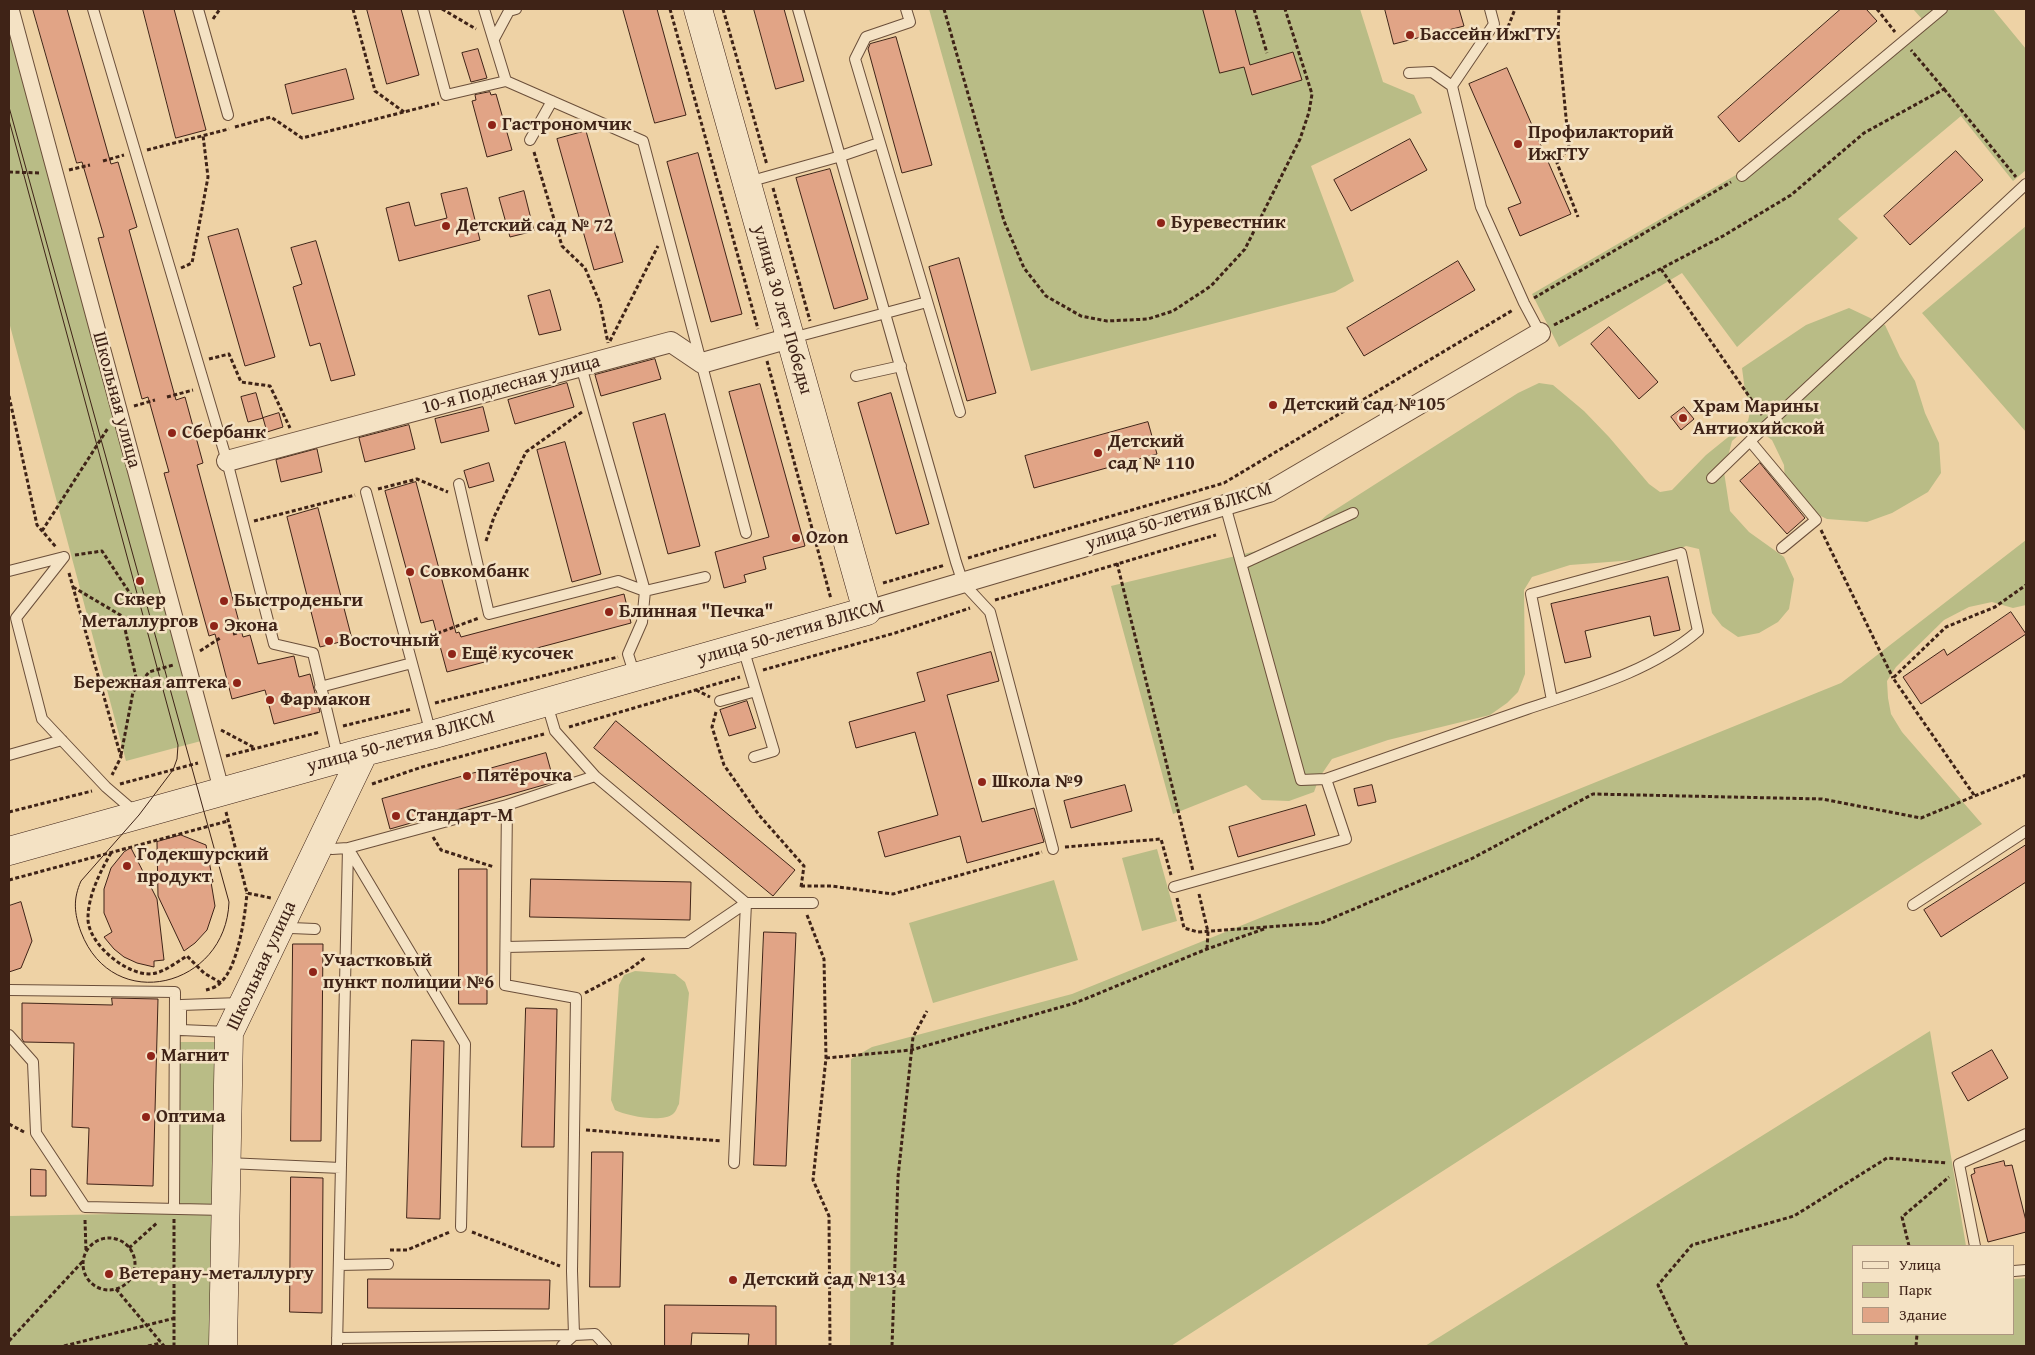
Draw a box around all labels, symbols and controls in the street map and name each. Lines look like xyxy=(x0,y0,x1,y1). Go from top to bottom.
place label: Бассейн ИжГТУ xyxy=(1420,24,1557,46)
marker: Бассейн ИжГТУ xyxy=(1404,29,1416,41)
place label: Гастрономчик xyxy=(502,114,631,136)
marker: Гастрономчик xyxy=(486,119,498,131)
place label: Профилакторий ИжГТУ xyxy=(1528,122,1674,166)
marker: Профилакторий ИжГТУ xyxy=(1512,138,1524,150)
place label: Буревестник xyxy=(1171,212,1286,234)
place label: Детский сад № 72 xyxy=(456,215,613,237)
marker: Буревестник xyxy=(1155,217,1167,229)
marker: Детский сад № 72 xyxy=(440,220,452,232)
street label: улица 30 лет Победы xyxy=(747,223,817,397)
street label: Школьная улица xyxy=(87,329,145,471)
street label: 10-я Подлесная улица xyxy=(419,350,603,420)
place label: Детский сад №105 xyxy=(1283,394,1446,416)
place label: Храм Марины Антиохийской xyxy=(1693,396,1825,440)
marker: Детский сад №105 xyxy=(1267,399,1279,411)
marker: Храм Марины Антиохийской xyxy=(1677,412,1689,424)
place label: Сбербанк xyxy=(182,422,266,444)
marker: Сбербанк xyxy=(166,427,178,439)
place label: Детский сад № 110 xyxy=(1108,431,1195,475)
marker: Детский сад № 110 xyxy=(1092,447,1104,459)
street label: улица 50-летия ВЛКСМ xyxy=(1083,478,1275,556)
place label: Ozon xyxy=(806,527,848,549)
marker: Ozon xyxy=(790,532,802,544)
place label: Совкомбанк xyxy=(420,561,529,583)
marker: Совкомбанк xyxy=(404,566,416,578)
marker: Сквер Металлургов xyxy=(134,575,146,587)
place label: Сквер Металлургов xyxy=(82,589,198,633)
place label: Быстроденьги xyxy=(234,590,363,612)
marker: Быстроденьги xyxy=(218,595,230,607)
street label: улица 50-летия ВЛКСМ xyxy=(695,595,887,671)
place label: Блинная "Печка" xyxy=(619,601,774,623)
marker: Блинная "Печка" xyxy=(603,606,615,618)
place label: Экона xyxy=(224,615,278,637)
marker: Экона xyxy=(208,620,220,632)
place label: Восточный xyxy=(339,630,439,652)
marker: Восточный xyxy=(323,635,335,647)
place label: Ещё кусочек xyxy=(462,643,573,665)
marker: Ещё кусочек xyxy=(446,648,458,660)
place label: Бережная аптека xyxy=(74,672,227,694)
marker: Бережная аптека xyxy=(231,677,243,689)
place label: Фармакон xyxy=(280,689,370,711)
marker: Фармакон xyxy=(264,694,276,706)
street label: улица 50-летия ВЛКСМ xyxy=(305,706,497,778)
place label: Пятёрочка xyxy=(477,765,572,787)
marker: Пятёрочка xyxy=(461,770,473,782)
place label: Школа №9 xyxy=(992,771,1083,793)
marker: Школа №9 xyxy=(976,776,988,788)
place label: Стандарт-М xyxy=(406,805,513,827)
marker: Стандарт-М xyxy=(390,810,402,822)
place label: Годекшурский продукт xyxy=(137,844,269,888)
marker: Годекшурский продукт xyxy=(121,860,133,872)
street label: Школьная улица xyxy=(222,898,302,1034)
place label: Участковый пункт полиции №6 xyxy=(323,950,494,994)
marker: Участковый пункт полиции №6 xyxy=(307,966,319,978)
place label: Магнит xyxy=(161,1045,229,1067)
marker: Магнит xyxy=(145,1050,157,1062)
place label: Оптима xyxy=(156,1106,225,1128)
marker: Оптима xyxy=(140,1111,152,1123)
legend xyxy=(1852,1245,2015,1335)
text: Улица xyxy=(1899,1254,1941,1275)
place label: Ветерану-металлургу xyxy=(119,1263,314,1285)
marker: Ветерану-металлургу xyxy=(103,1268,115,1280)
place label: Детский сад №134 xyxy=(743,1269,906,1291)
marker: Детский сад №134 xyxy=(727,1274,739,1286)
text: Парк xyxy=(1899,1279,1932,1300)
text: Здание xyxy=(1899,1304,1947,1325)

